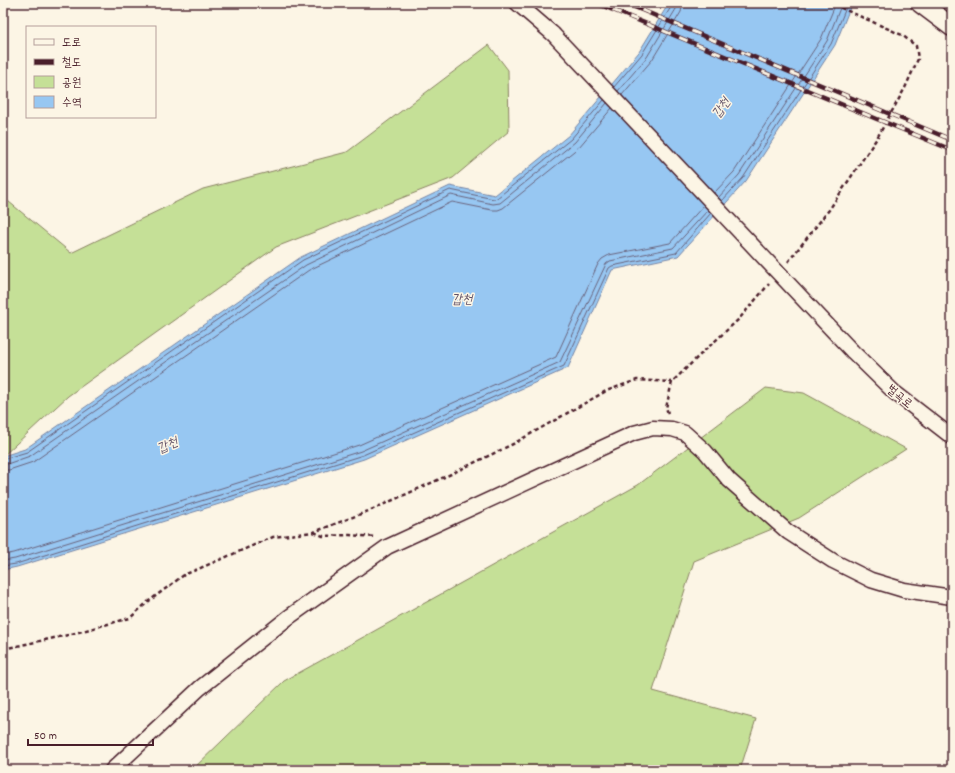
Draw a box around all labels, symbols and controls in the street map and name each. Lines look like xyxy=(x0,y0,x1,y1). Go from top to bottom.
legend xyxy=(26,26,156,118)
text: 도로 xyxy=(62,35,81,52)
text: 철도 xyxy=(62,55,81,72)
text: 공원 xyxy=(62,75,81,92)
water label: 갑천 xyxy=(708,93,737,123)
text: 수역 xyxy=(62,95,82,112)
water label: 갑천 xyxy=(452,291,474,310)
street label: 벌곡로 xyxy=(882,381,916,413)
water label: 갑천 xyxy=(155,433,183,459)
scale bar xyxy=(28,721,153,747)
text: 50 m xyxy=(34,728,57,745)

